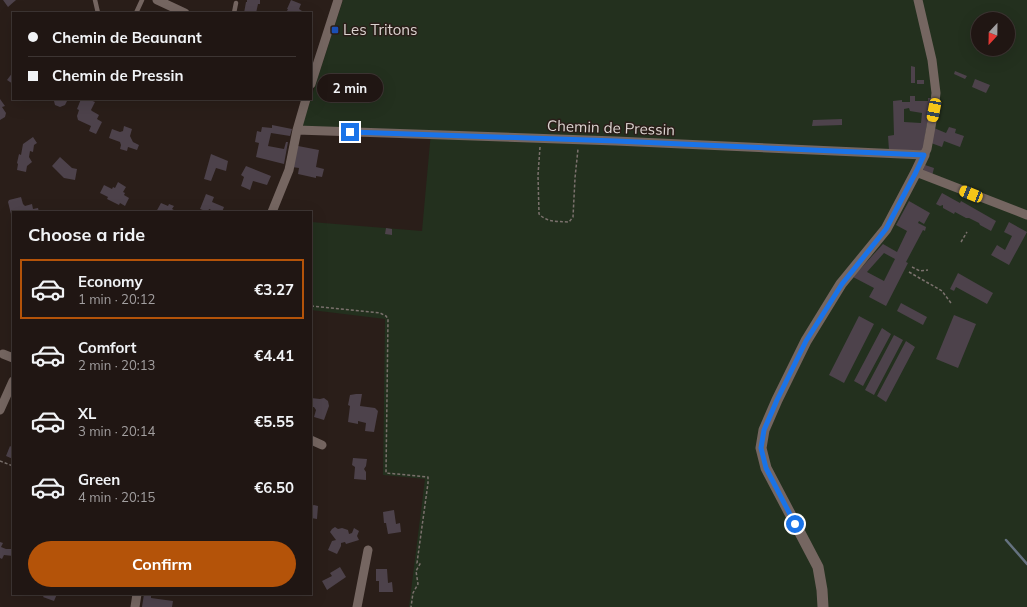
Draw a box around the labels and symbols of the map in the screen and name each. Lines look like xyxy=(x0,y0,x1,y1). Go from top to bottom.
north arrow xyxy=(971,12,1015,56)
place label: Les Tritons xyxy=(343,20,418,39)
marker: Les Tritons xyxy=(330,25,340,35)
callout: 2 min xyxy=(317,74,383,102)
car xyxy=(926,97,942,123)
street label: Chemin de Pressin xyxy=(547,116,675,139)
route end xyxy=(341,123,359,141)
car xyxy=(958,184,984,204)
route start xyxy=(786,515,804,533)

